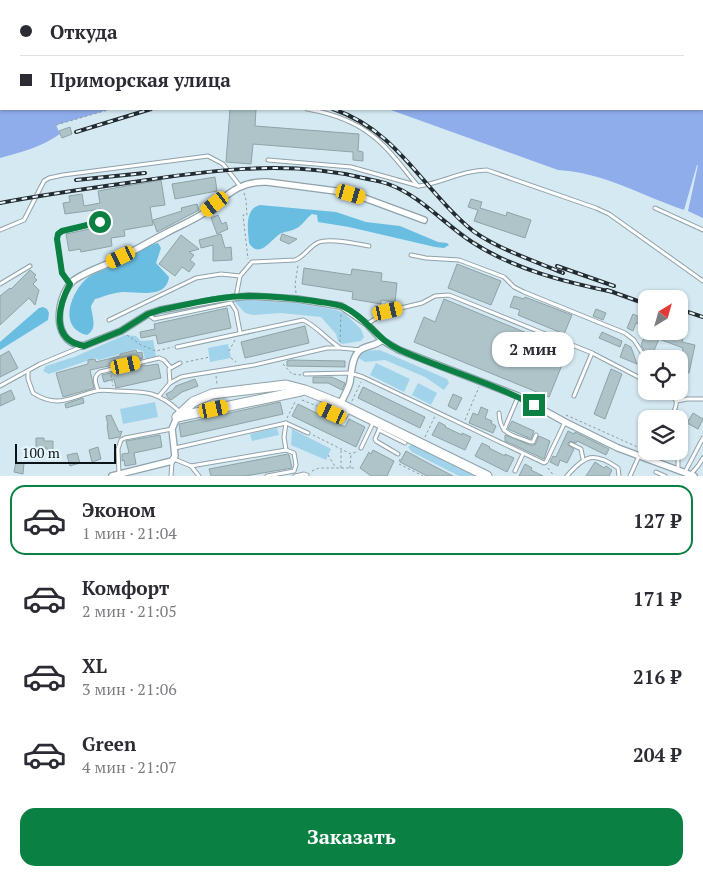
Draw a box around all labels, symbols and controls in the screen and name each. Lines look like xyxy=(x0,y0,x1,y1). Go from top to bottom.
text: Откуда xyxy=(50,19,118,44)
text: Приморская улица xyxy=(50,67,231,92)
car xyxy=(334,183,367,205)
car xyxy=(198,189,231,219)
route start xyxy=(89,211,111,233)
car xyxy=(104,244,137,270)
north arrow xyxy=(638,290,688,340)
map controls xyxy=(638,290,688,460)
car xyxy=(371,300,404,322)
callout: 2 мин xyxy=(493,332,575,368)
text: 2 мин xyxy=(509,338,557,360)
button: locate xyxy=(638,350,688,400)
car xyxy=(109,354,142,376)
route end xyxy=(523,394,545,416)
car xyxy=(197,399,230,419)
car xyxy=(315,400,348,426)
button: layers xyxy=(638,410,688,460)
scale bar xyxy=(15,441,116,464)
text: 100 m xyxy=(22,443,60,462)
text: Эконом xyxy=(82,497,156,522)
icon: car xyxy=(22,498,67,543)
text: 127 ₽ xyxy=(633,508,681,533)
text: 1 мин · 21:04 xyxy=(82,522,177,544)
text: Комфорт xyxy=(82,575,169,600)
icon: car xyxy=(22,576,67,621)
text: 171 ₽ xyxy=(633,586,681,611)
text: 2 мин · 21:05 xyxy=(82,600,177,622)
text: XL xyxy=(82,653,107,678)
icon: car xyxy=(22,654,67,699)
text: 216 ₽ xyxy=(633,664,681,689)
text: 3 мин · 21:06 xyxy=(82,678,177,700)
text: Green xyxy=(82,731,136,756)
icon: car xyxy=(22,732,67,777)
text: 204 ₽ xyxy=(633,742,681,767)
text: 4 мин · 21:07 xyxy=(82,756,177,778)
button: Заказать xyxy=(20,808,683,866)

